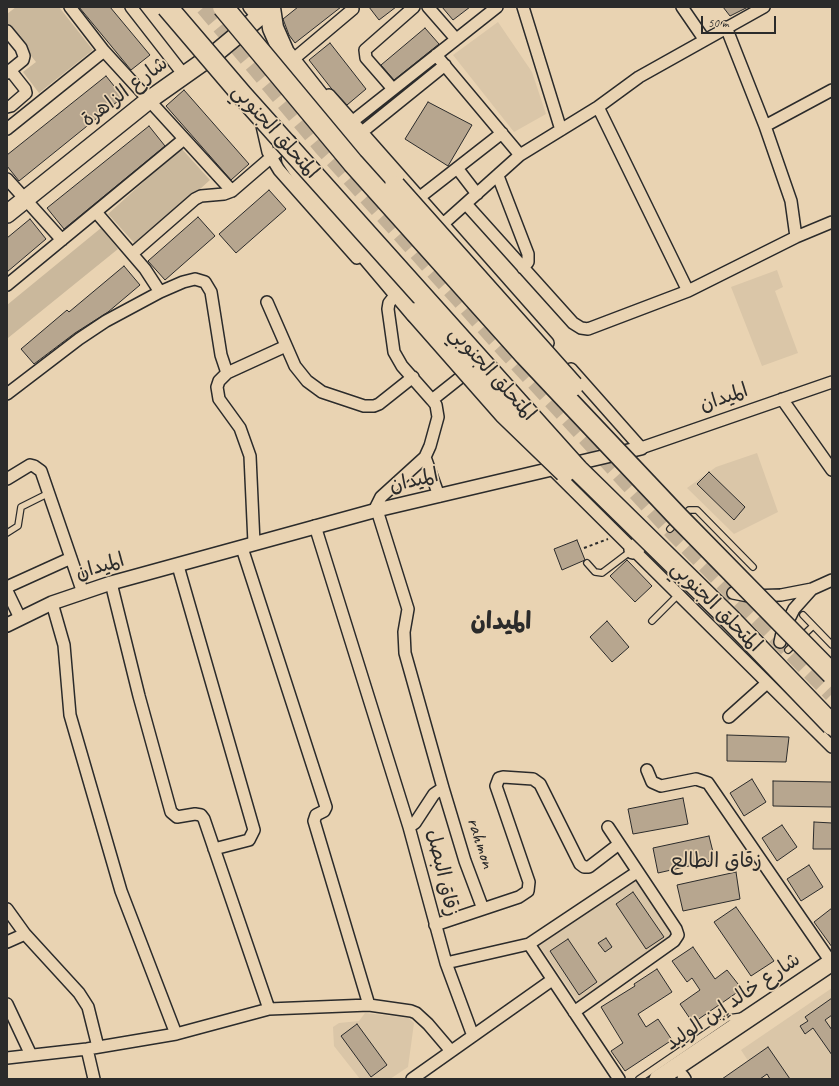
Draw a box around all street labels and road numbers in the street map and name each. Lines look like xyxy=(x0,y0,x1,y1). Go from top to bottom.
street label: شارع الزاهرة xyxy=(77,52,173,132)
street label: المتحلق الجنوبي xyxy=(226,80,324,184)
street label: المتحلق الجنوبي xyxy=(443,322,541,426)
street label: الميدان xyxy=(697,379,751,417)
street label: الميدان xyxy=(387,464,441,498)
street label: الميدان xyxy=(73,548,127,586)
street label: المتحلق الجنوبي xyxy=(665,556,767,658)
street label: rahmon xyxy=(461,814,499,872)
street label: زقاق البصل xyxy=(420,827,464,919)
street label: شارع خالد إبن الوليد xyxy=(661,948,805,1056)

